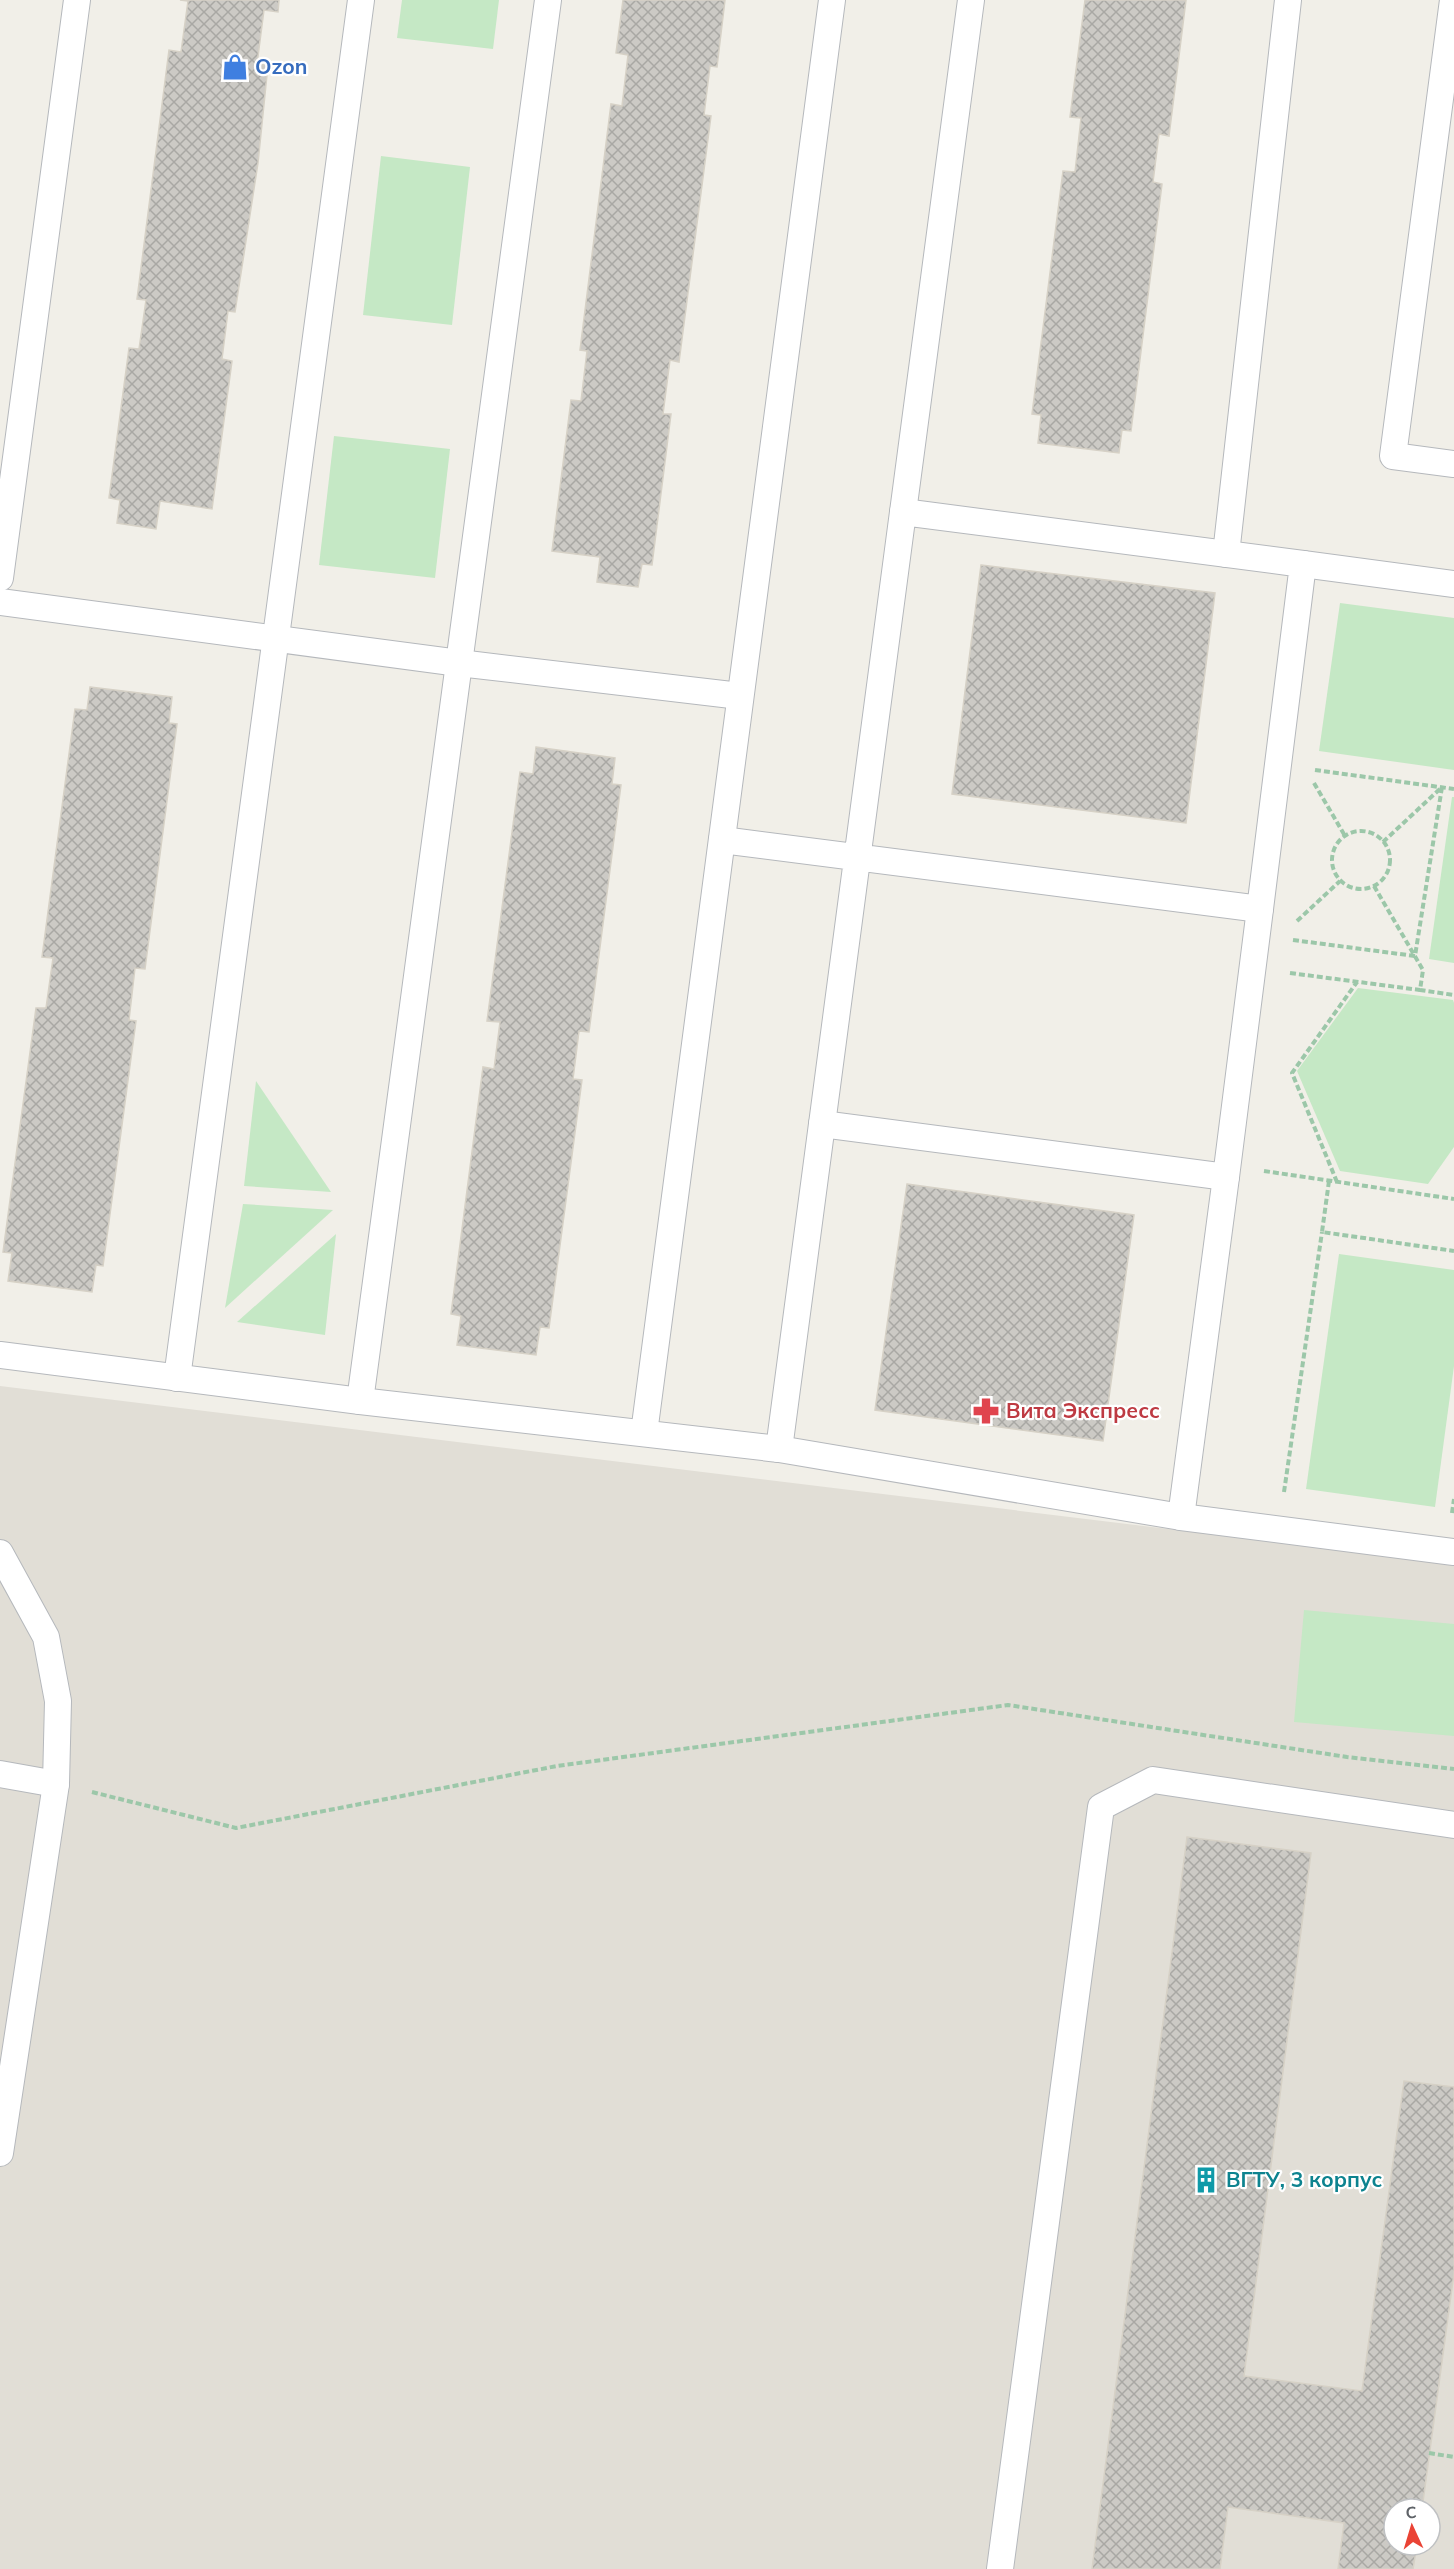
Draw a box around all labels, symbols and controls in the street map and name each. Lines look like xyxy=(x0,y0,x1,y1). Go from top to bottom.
shop icon: Ozon xyxy=(220,52,250,82)
place label: Ozon xyxy=(255,53,307,79)
pharmacy icon: Вита Экспресс xyxy=(971,1396,1001,1426)
place label: Вита Экспресс xyxy=(1006,1397,1160,1423)
building icon: ВГТУ, 3 корпус xyxy=(1191,2165,1221,2195)
place label: ВГТУ, 3 корпус xyxy=(1226,2166,1383,2192)
north arrow xyxy=(1382,2497,1442,2557)
text: С xyxy=(1405,2502,1417,2522)

